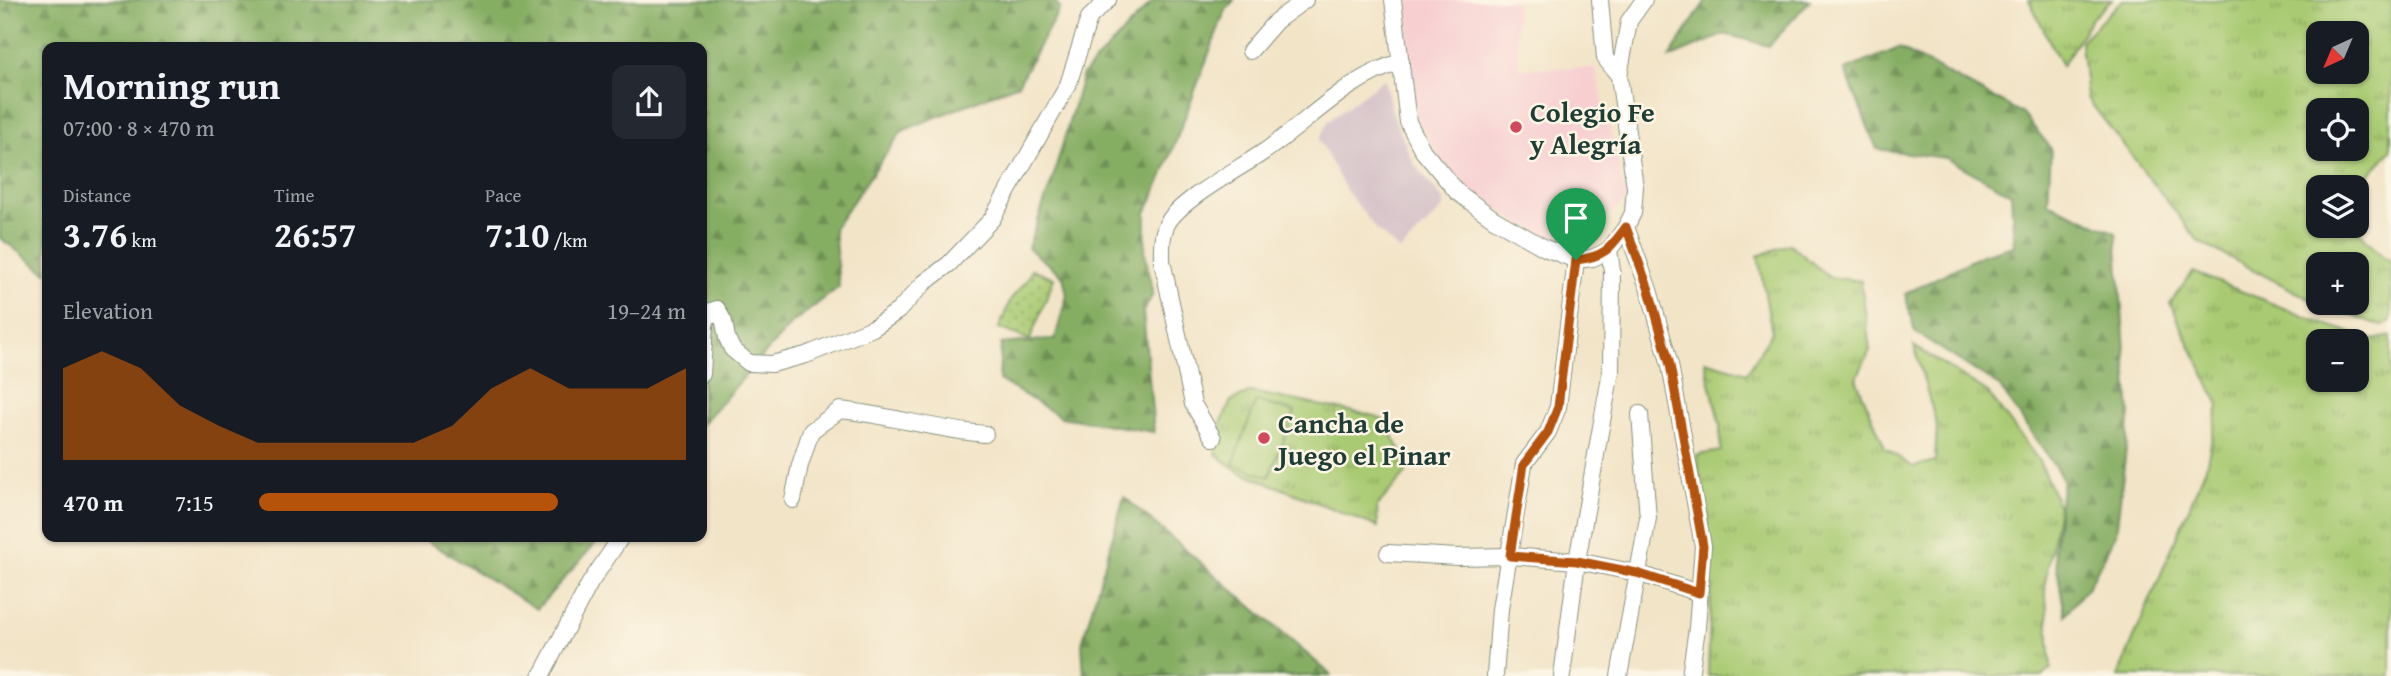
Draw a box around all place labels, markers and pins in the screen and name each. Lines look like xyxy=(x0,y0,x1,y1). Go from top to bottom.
place label: Colegio Fe y Alegría xyxy=(1529,91,1655,164)
marker: Colegio Fe y Alegría xyxy=(1508,119,1524,135)
pin xyxy=(1546,188,1606,260)
place label: Cancha de Juego el Pinar xyxy=(1274,402,1451,475)
marker: Cancha de Juego el Pinar xyxy=(1256,430,1272,446)

